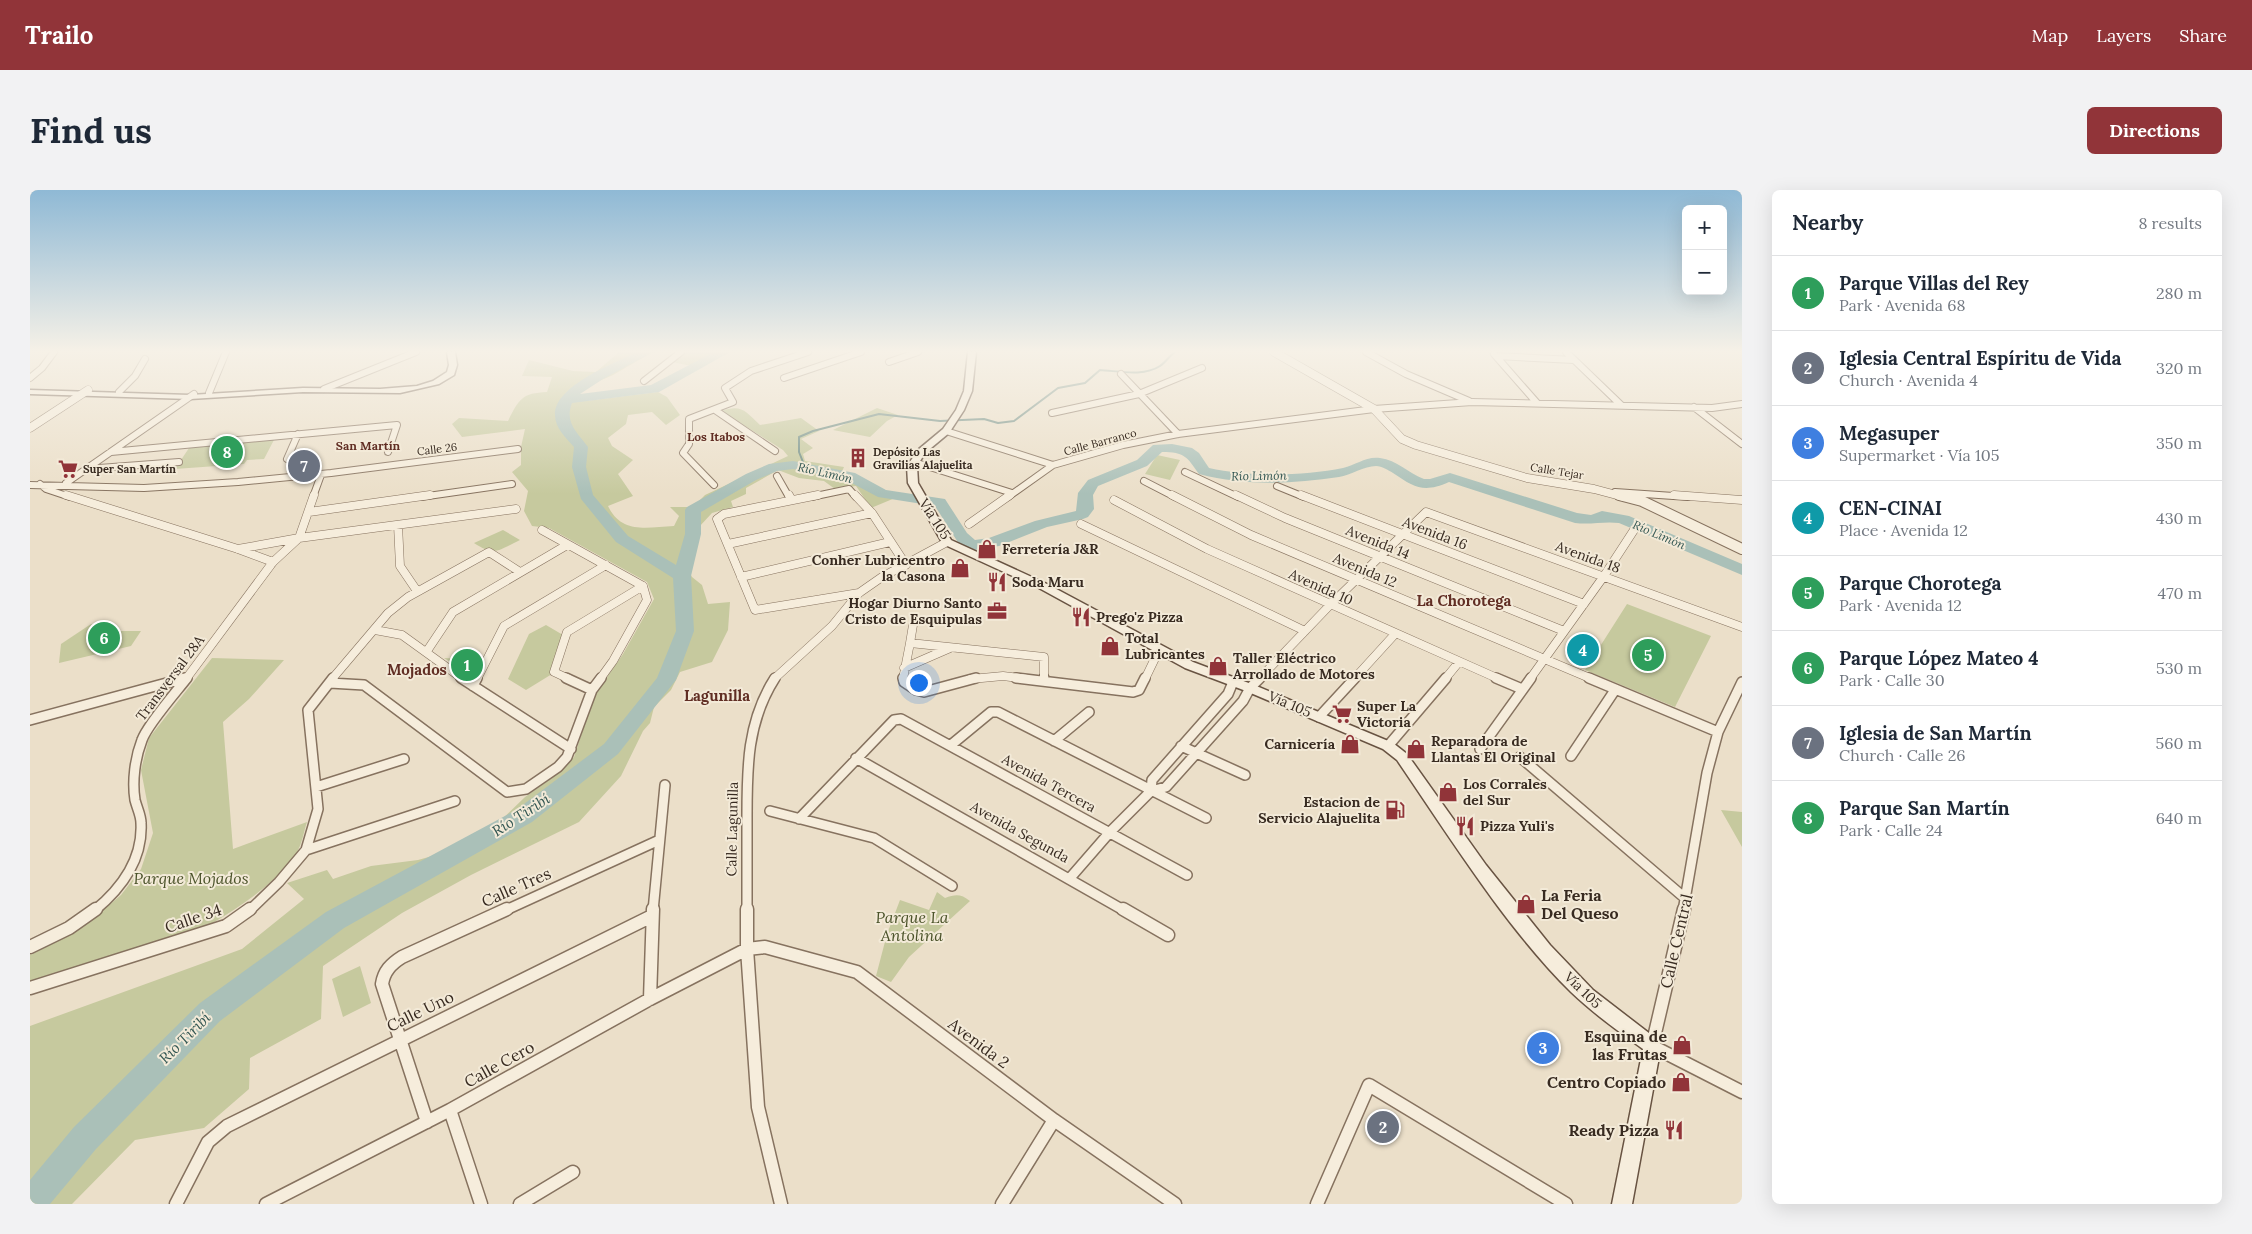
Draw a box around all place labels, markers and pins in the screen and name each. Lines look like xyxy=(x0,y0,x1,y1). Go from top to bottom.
pin: 8 xyxy=(211,433,243,471)
place label: Depósito Las Gravilias Alajuelita xyxy=(873,445,973,472)
pin: 7 xyxy=(288,447,320,485)
building icon: Depósito Las Gravilias Alajuelita xyxy=(847,447,869,469)
supermarket icon: Super San Martín xyxy=(57,458,79,480)
place label: Super San Martín xyxy=(83,462,176,476)
shop icon: Ferretería J&R xyxy=(976,538,998,560)
place label: Ferretería J&R xyxy=(1002,540,1099,558)
place label: Conher Lubricentro la Casona xyxy=(812,551,946,585)
shop icon: Conher Lubricentro la Casona xyxy=(949,557,971,579)
restaurant icon: Soda Maru xyxy=(986,571,1008,593)
place label: Soda Maru xyxy=(1012,573,1084,591)
place label: Hogar Diurno Santo Cristo de Esquipulas xyxy=(845,594,982,628)
office icon: Hogar Diurno Santo Cristo de Esquipulas xyxy=(986,600,1008,622)
restaurant icon: Prego'z Pizza xyxy=(1070,606,1092,628)
place label: Prego'z Pizza xyxy=(1096,608,1184,626)
pin: 6 xyxy=(88,619,120,657)
place label: Total Lubricantes xyxy=(1125,629,1205,663)
pin: 4 xyxy=(1567,631,1599,669)
shop icon: Total Lubricantes xyxy=(1099,635,1121,657)
pin: 5 xyxy=(1632,636,1664,674)
pin: 1 xyxy=(451,646,483,684)
place label: Taller Eléctrico Arrollado de Motores xyxy=(1233,649,1375,683)
shop icon: Taller Eléctrico Arrollado de Motores xyxy=(1207,655,1229,677)
place label: Super La Victoria xyxy=(1357,697,1417,731)
supermarket icon: Super La Victoria xyxy=(1331,703,1353,725)
place label: Reparadora de Llantas El Original xyxy=(1431,732,1556,766)
shop icon: Carnicería xyxy=(1339,733,1361,755)
place label: Carnicería xyxy=(1264,735,1336,753)
shop icon: Reparadora de Llantas El Original xyxy=(1405,738,1427,760)
place label: Los Corrales del Sur xyxy=(1463,775,1547,809)
shop icon: Los Corrales del Sur xyxy=(1437,781,1459,803)
place label: Estacion de Servicio Alajuelita xyxy=(1258,793,1381,827)
fuel station icon: Estacion de Servicio Alajuelita xyxy=(1384,799,1406,821)
restaurant icon: Pizza Yuli's xyxy=(1454,815,1476,837)
place label: Pizza Yuli's xyxy=(1480,817,1555,835)
place label: La Feria Del Queso xyxy=(1541,885,1619,923)
shop icon: La Feria Del Queso xyxy=(1515,893,1537,915)
place label: Esquina de las Frutas xyxy=(1584,1026,1667,1064)
pin: 3 xyxy=(1527,1029,1559,1067)
shop icon: Esquina de las Frutas xyxy=(1671,1034,1693,1056)
shop icon: Centro Copiado xyxy=(1670,1071,1692,1093)
place label: Centro Copiado xyxy=(1547,1072,1666,1092)
pin: 2 xyxy=(1367,1108,1399,1146)
restaurant icon: Ready Pizza xyxy=(1663,1119,1685,1141)
place label: Ready Pizza xyxy=(1569,1120,1660,1140)

